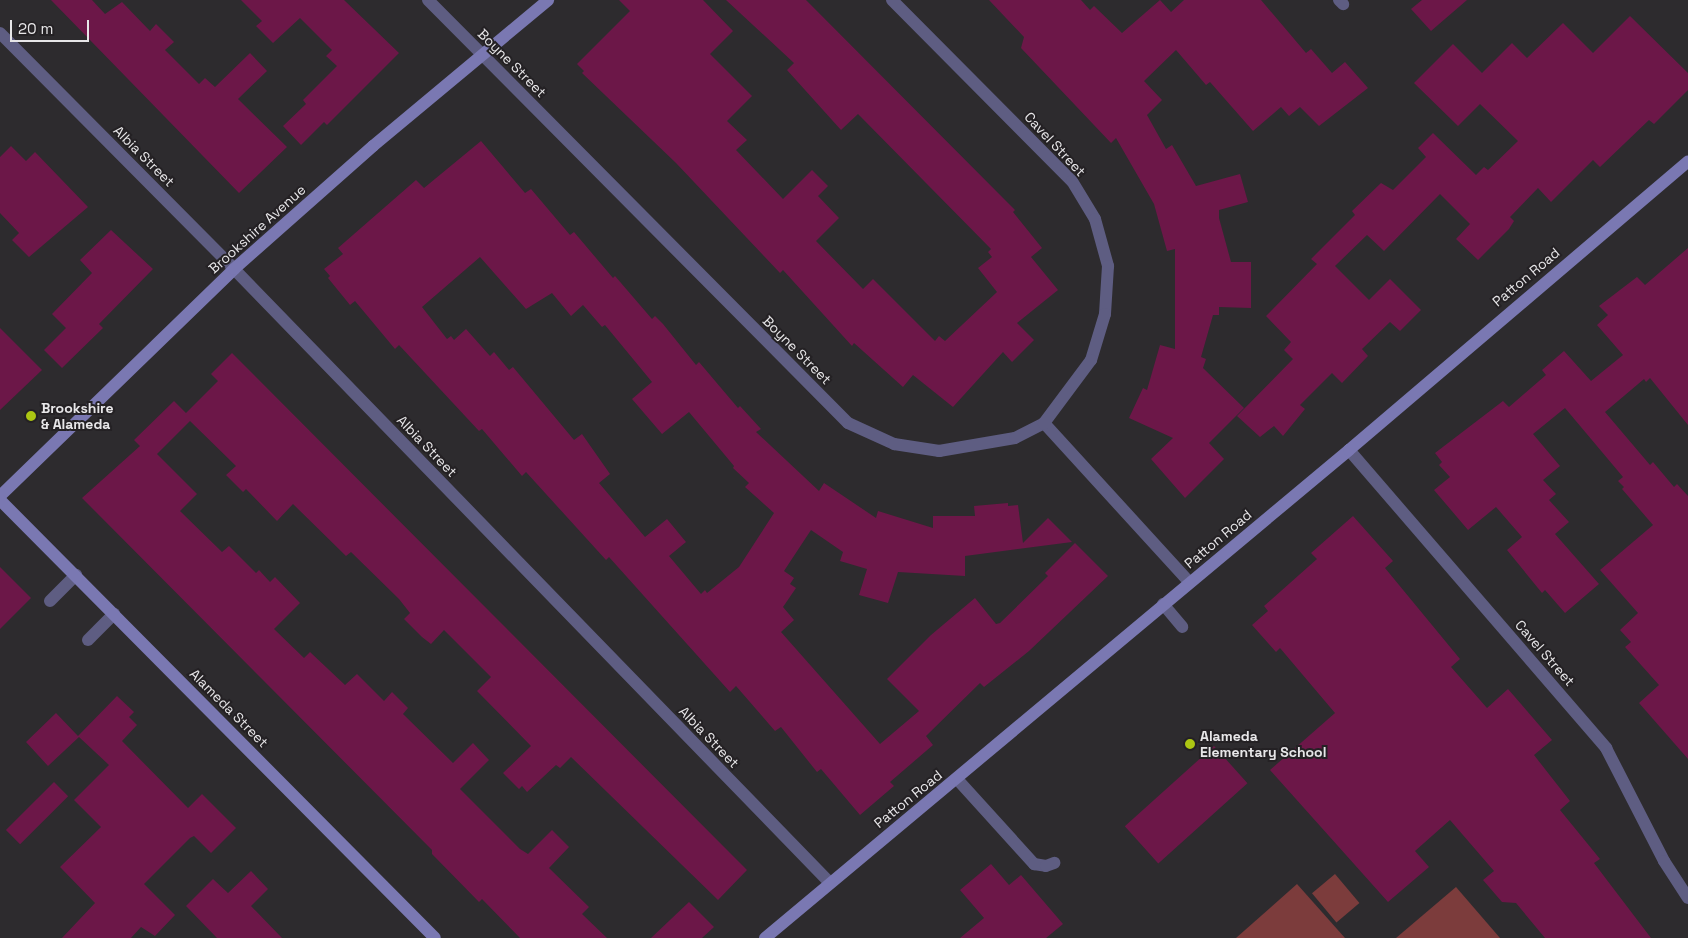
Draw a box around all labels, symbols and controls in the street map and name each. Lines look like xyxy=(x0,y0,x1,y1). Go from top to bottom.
scale bar xyxy=(12,10,91,42)
text: 20 m xyxy=(18,19,53,38)
street label: Boyne Street xyxy=(474,25,550,101)
street label: Cavel Street xyxy=(1021,108,1089,180)
street label: Albia Street xyxy=(110,122,178,190)
street label: Brookshire Avenue xyxy=(205,181,309,277)
street label: Patton Road xyxy=(1489,244,1563,310)
street label: Boyne Street xyxy=(759,312,835,388)
place label: Brookshire & Alameda xyxy=(41,400,113,432)
marker: Brookshire & Alameda xyxy=(25,410,37,422)
street label: Albia Street xyxy=(393,412,461,480)
street label: Patton Road xyxy=(1181,506,1255,572)
street label: Cavel Street xyxy=(1512,617,1578,689)
street label: Alameda Street xyxy=(186,665,272,751)
street label: Albia Street xyxy=(675,703,743,771)
place label: Alameda Elementary School xyxy=(1200,728,1326,760)
marker: Alameda Elementary School xyxy=(1184,738,1196,750)
street label: Patton Road xyxy=(871,767,945,831)

